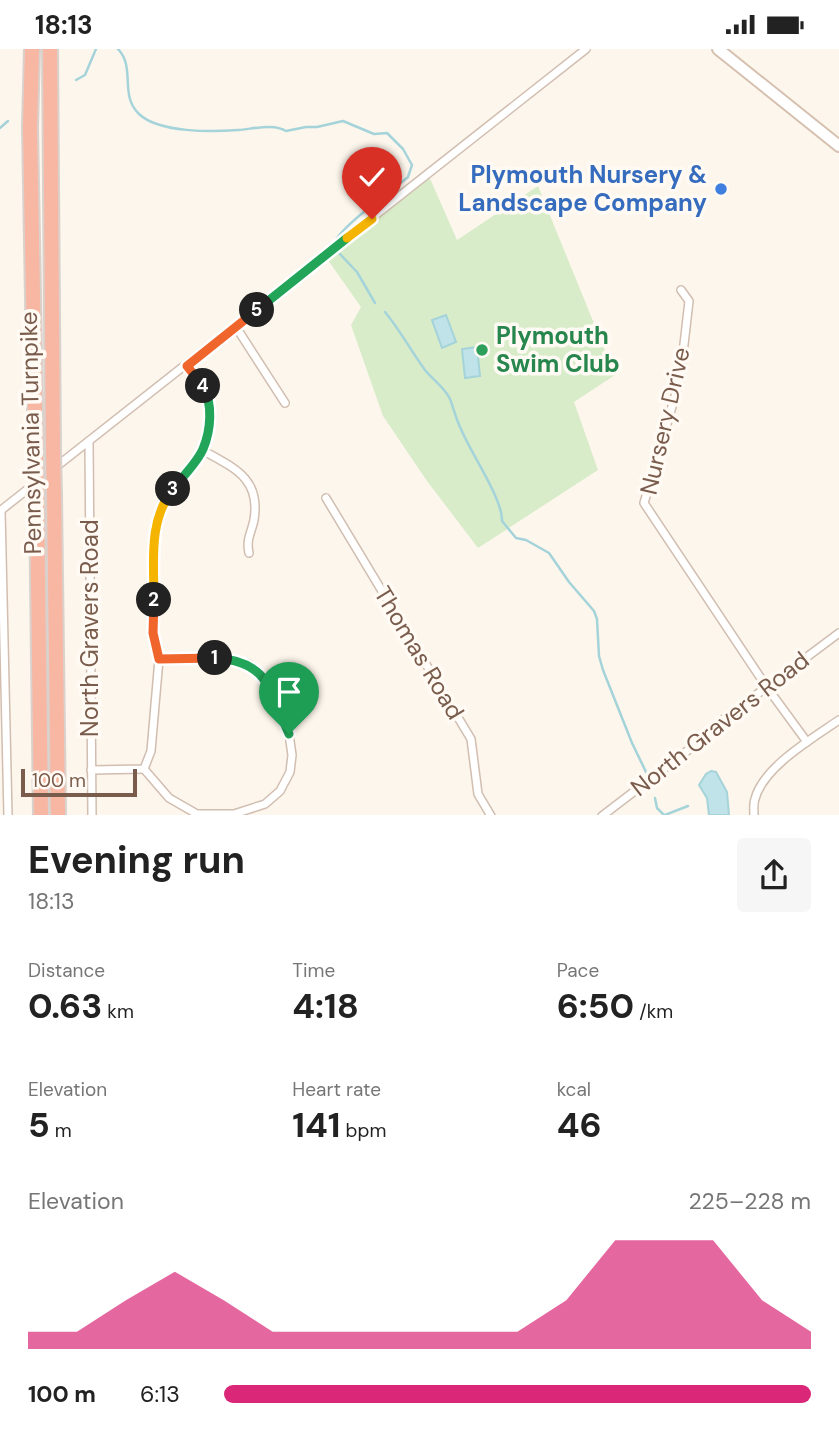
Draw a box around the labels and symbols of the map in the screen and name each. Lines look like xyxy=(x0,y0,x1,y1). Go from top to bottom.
pin xyxy=(342,147,402,219)
place label: Plymouth Nursery & Landscape Company xyxy=(458,159,707,218)
marker: Plymouth Nursery & Landscape Company xyxy=(713,181,729,197)
pin: 5 xyxy=(240,293,274,327)
street label: Pennsylvania Turnpike xyxy=(13,311,48,555)
place label: Plymouth Swim Club xyxy=(496,320,620,379)
marker: Plymouth Swim Club xyxy=(474,342,490,358)
street label: Nursery Drive xyxy=(633,344,697,498)
pin: 4 xyxy=(186,369,220,403)
pin: 3 xyxy=(156,471,190,507)
street label: North Gravers Road xyxy=(74,519,105,737)
street label: Thomas Road xyxy=(367,580,471,725)
pin: 2 xyxy=(136,583,172,617)
pin: 1 xyxy=(198,641,232,675)
street label: North Gravers Road xyxy=(624,644,815,803)
pin xyxy=(259,662,319,734)
scale bar xyxy=(21,767,136,798)

